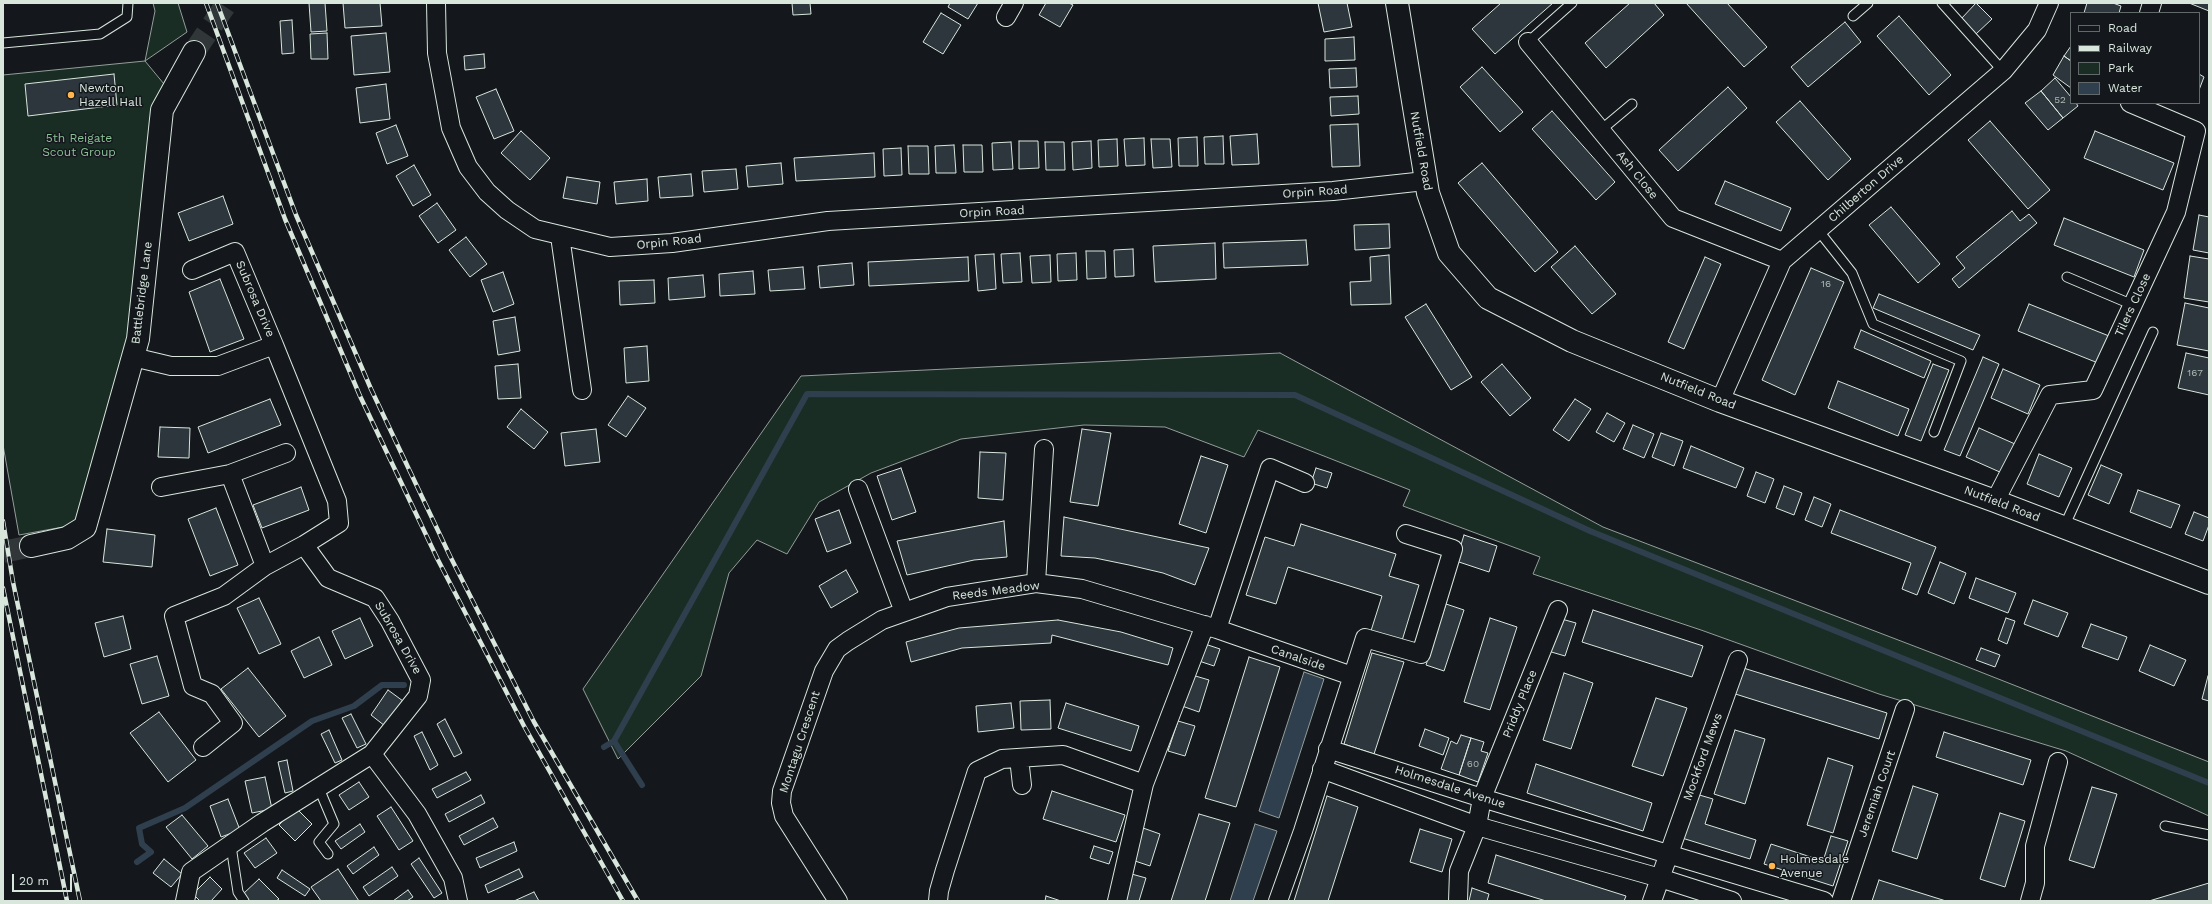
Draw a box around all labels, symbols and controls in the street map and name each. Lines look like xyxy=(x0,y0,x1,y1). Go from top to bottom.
legend xyxy=(2070,12,2200,104)
text: Road xyxy=(2108,21,2137,35)
text: Railway xyxy=(2108,41,2152,55)
text: Park xyxy=(2108,61,2134,75)
place label: Newton Hazell Hall xyxy=(79,81,142,109)
text: Water xyxy=(2108,81,2142,95)
marker: Newton Hazell Hall xyxy=(66,90,76,100)
house number: 52 xyxy=(2054,94,2066,106)
street label: Nutfield Road xyxy=(1407,110,1435,192)
park label: 5th Reigate Scout Group xyxy=(42,131,116,159)
street label: Ash Close xyxy=(1613,148,1661,202)
street label: Chilberton Drive xyxy=(1825,152,1907,226)
street label: Orpin Road xyxy=(1282,183,1348,201)
street label: Orpin Road xyxy=(959,203,1025,221)
street label: Orpin Road xyxy=(636,231,702,253)
street label: Battlebridge Lane xyxy=(129,241,155,345)
street label: Subrosa Drive xyxy=(232,259,278,339)
street label: Tilers Close xyxy=(2112,271,2154,339)
house number: 16 xyxy=(1821,278,1831,290)
house number: 167 xyxy=(2187,367,2203,379)
street label: Nutfield Road xyxy=(1658,369,1738,413)
street label: Nutfield Road xyxy=(1962,483,2042,525)
street label: Reeds Meadow xyxy=(951,578,1041,604)
street label: Subrosa Drive xyxy=(371,599,425,677)
street label: Canalside xyxy=(1269,642,1327,674)
street label: Priddy Place xyxy=(1500,668,1540,740)
street label: Montagu Crescent xyxy=(777,689,823,795)
street label: Mockford Mews xyxy=(1680,711,1726,803)
street label: Jeremiah Court xyxy=(1855,749,1899,839)
house number: 60 xyxy=(1467,758,1479,770)
street label: Holmesdale Avenue xyxy=(1393,762,1507,812)
place label: Holmesdale Avenue xyxy=(1780,852,1849,880)
marker: Holmesdale Avenue xyxy=(1767,861,1777,871)
scale bar xyxy=(14,866,74,892)
text: 20 m xyxy=(19,874,49,888)

